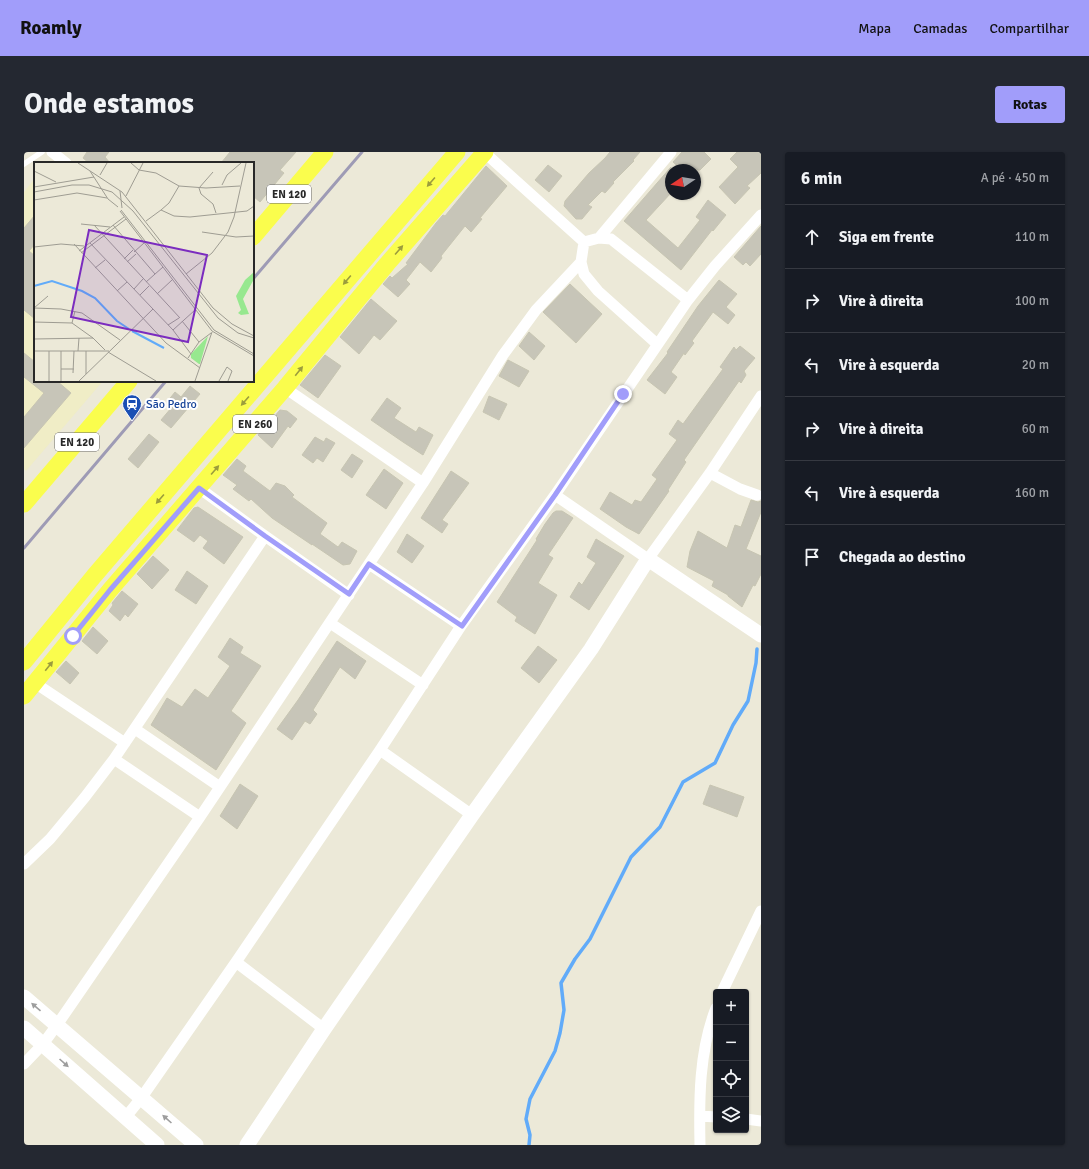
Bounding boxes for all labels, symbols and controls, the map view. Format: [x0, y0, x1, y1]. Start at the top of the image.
text: Roamly [20, 16, 82, 40]
text: Mapa [858, 20, 891, 37]
text: Camadas [913, 20, 967, 37]
text: Compartilhar [989, 20, 1069, 37]
button: Rotas [995, 86, 1065, 123]
text: Onde estamos [24, 87, 194, 121]
inset map [34, 162, 254, 382]
north arrow [665, 164, 701, 200]
text: 6 min [801, 168, 842, 189]
text: A pé · 450 m [981, 170, 1049, 186]
one-way arrow [427, 176, 436, 187]
road number: EN 120 [267, 185, 311, 203]
icon: ahead [801, 226, 823, 248]
text: Siga em frente [839, 228, 934, 246]
text: 110 m [1015, 229, 1049, 245]
one-way arrow [395, 244, 404, 255]
one-way arrow [342, 275, 351, 286]
icon: right [801, 290, 823, 312]
text: Vire à direita [839, 292, 923, 310]
text: 100 m [1015, 293, 1049, 309]
icon: left [801, 354, 823, 376]
text: Vire à esquerda [839, 356, 939, 374]
text: 20 m [1022, 357, 1049, 373]
one-way arrow [294, 366, 303, 377]
route end [614, 385, 632, 403]
station icon: São Pedro [121, 393, 143, 421]
one-way arrow [240, 395, 249, 406]
place label: São Pedro [146, 397, 197, 412]
road number: EN 260 [233, 415, 277, 433]
icon: right [801, 418, 823, 440]
text: Vire à direita [839, 420, 923, 438]
text: 60 m [1022, 421, 1049, 437]
road number: EN 120 [55, 433, 99, 451]
one-way arrow [210, 465, 219, 476]
icon: left [801, 482, 823, 504]
text: Vire à esquerda [839, 484, 939, 502]
text: 160 m [1015, 485, 1049, 501]
one-way arrow [155, 494, 164, 504]
icon: arrive [801, 546, 823, 568]
text: Chegada ao destino [839, 548, 966, 566]
route start [64, 627, 82, 645]
one-way arrow [44, 660, 53, 671]
map controls [713, 989, 749, 1133]
button: + [713, 989, 749, 1025]
one-way arrow [31, 1003, 41, 1012]
button: − [713, 1025, 749, 1061]
one-way arrow [59, 1058, 69, 1068]
button: locate [713, 1061, 749, 1097]
button: layers [713, 1097, 749, 1133]
one-way arrow [161, 1115, 172, 1124]

